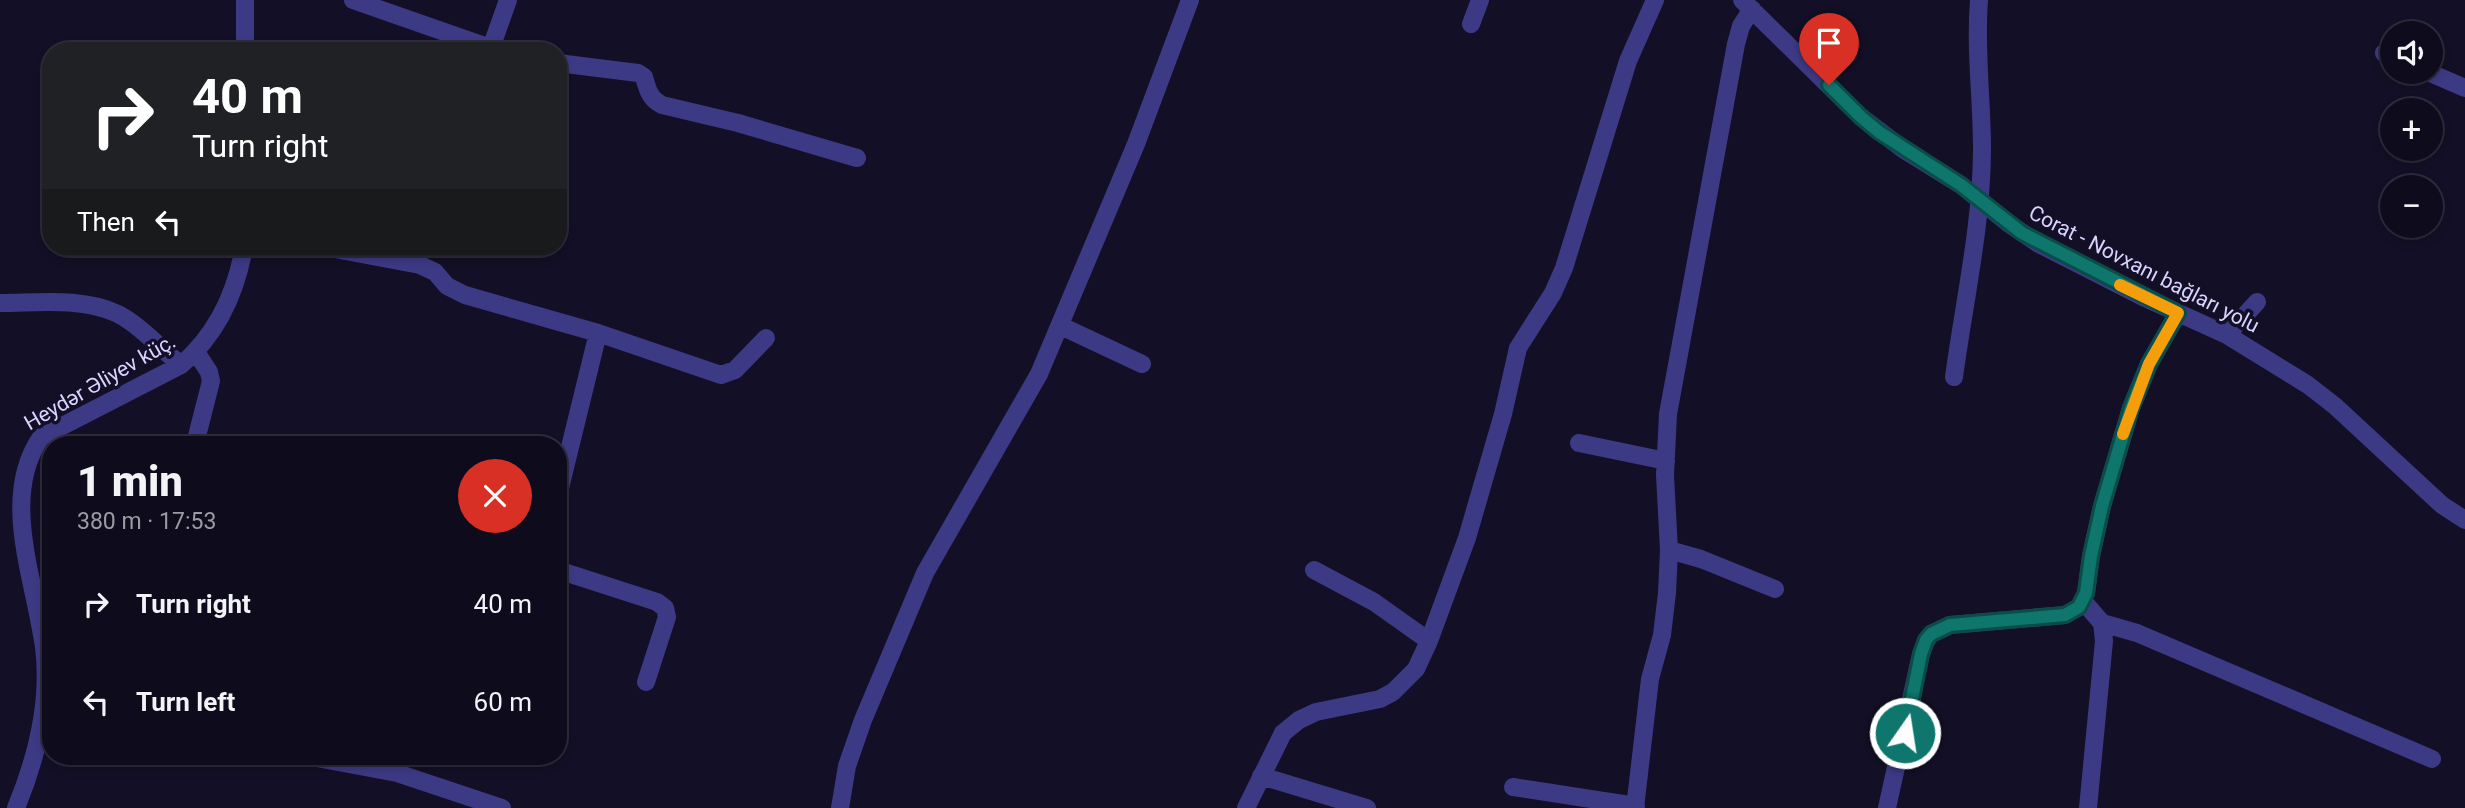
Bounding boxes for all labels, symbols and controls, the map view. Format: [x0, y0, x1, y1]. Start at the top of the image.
pin [1799, 13, 1859, 85]
map controls [2380, 21, 2443, 238]
button: sound [2380, 21, 2443, 84]
icon: arrive [1810, 24, 1848, 62]
text: 40 m [192, 68, 303, 125]
icon: right [77, 70, 168, 161]
button: + [2380, 98, 2443, 161]
text: Turn right [192, 127, 328, 165]
button: − [2380, 175, 2443, 238]
street label: Corat - Novxanı bağları yolu [2025, 200, 2263, 338]
icon: left [149, 203, 187, 241]
text: Then [77, 207, 135, 237]
street label: Heydər Əliyev küç. [20, 329, 180, 435]
text: 1 min [77, 457, 183, 506]
button: close [458, 459, 532, 533]
text: 380 m · 17:53 [77, 508, 216, 535]
icon: right [77, 585, 115, 623]
text: Turn right [136, 589, 251, 619]
text: 40 m [474, 589, 532, 619]
icon: left [77, 683, 115, 721]
text: Turn left [136, 687, 235, 717]
text: 60 m [474, 687, 532, 717]
position arrow [1868, 696, 1942, 770]

